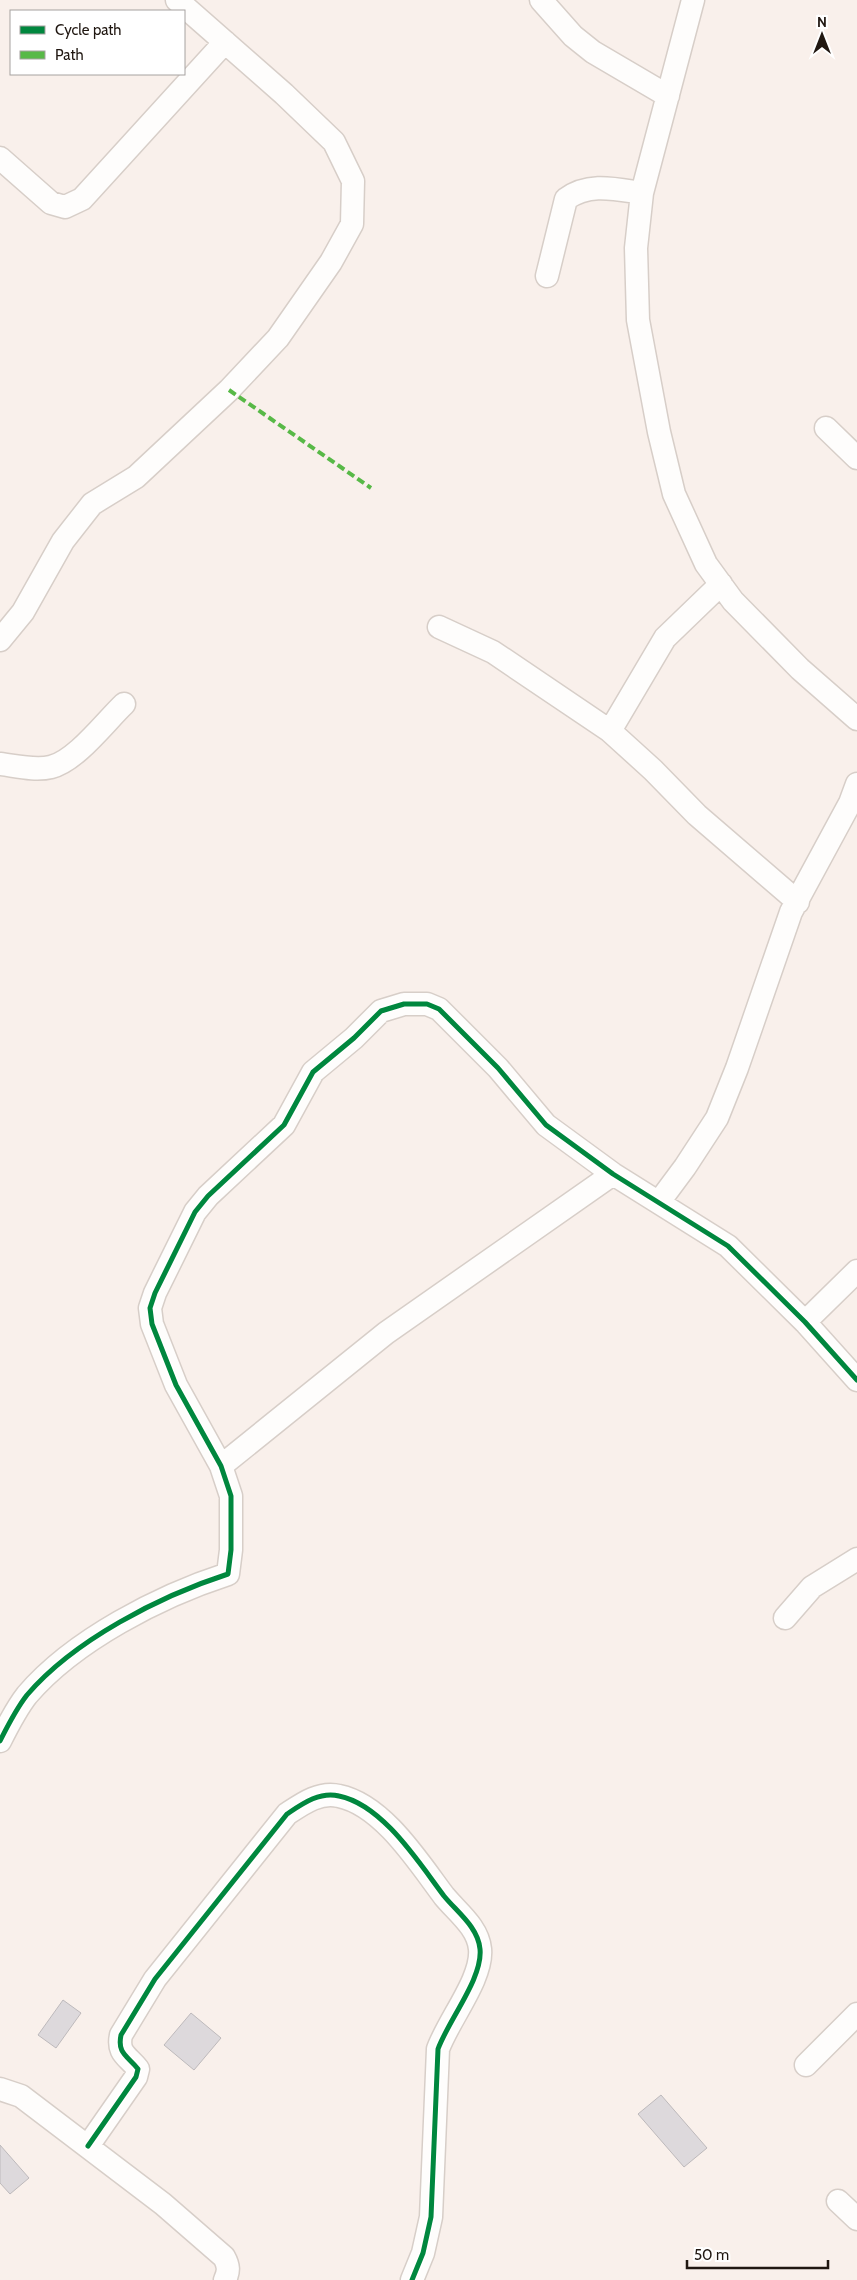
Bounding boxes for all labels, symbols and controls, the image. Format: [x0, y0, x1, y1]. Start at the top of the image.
legend [10, 10, 185, 75]
north arrow [797, 10, 847, 60]
text: N [817, 13, 827, 31]
text: Cycle path [55, 21, 121, 39]
text: Path [55, 46, 84, 64]
scale bar [687, 2238, 828, 2270]
text: 50 m [694, 2246, 729, 2264]

